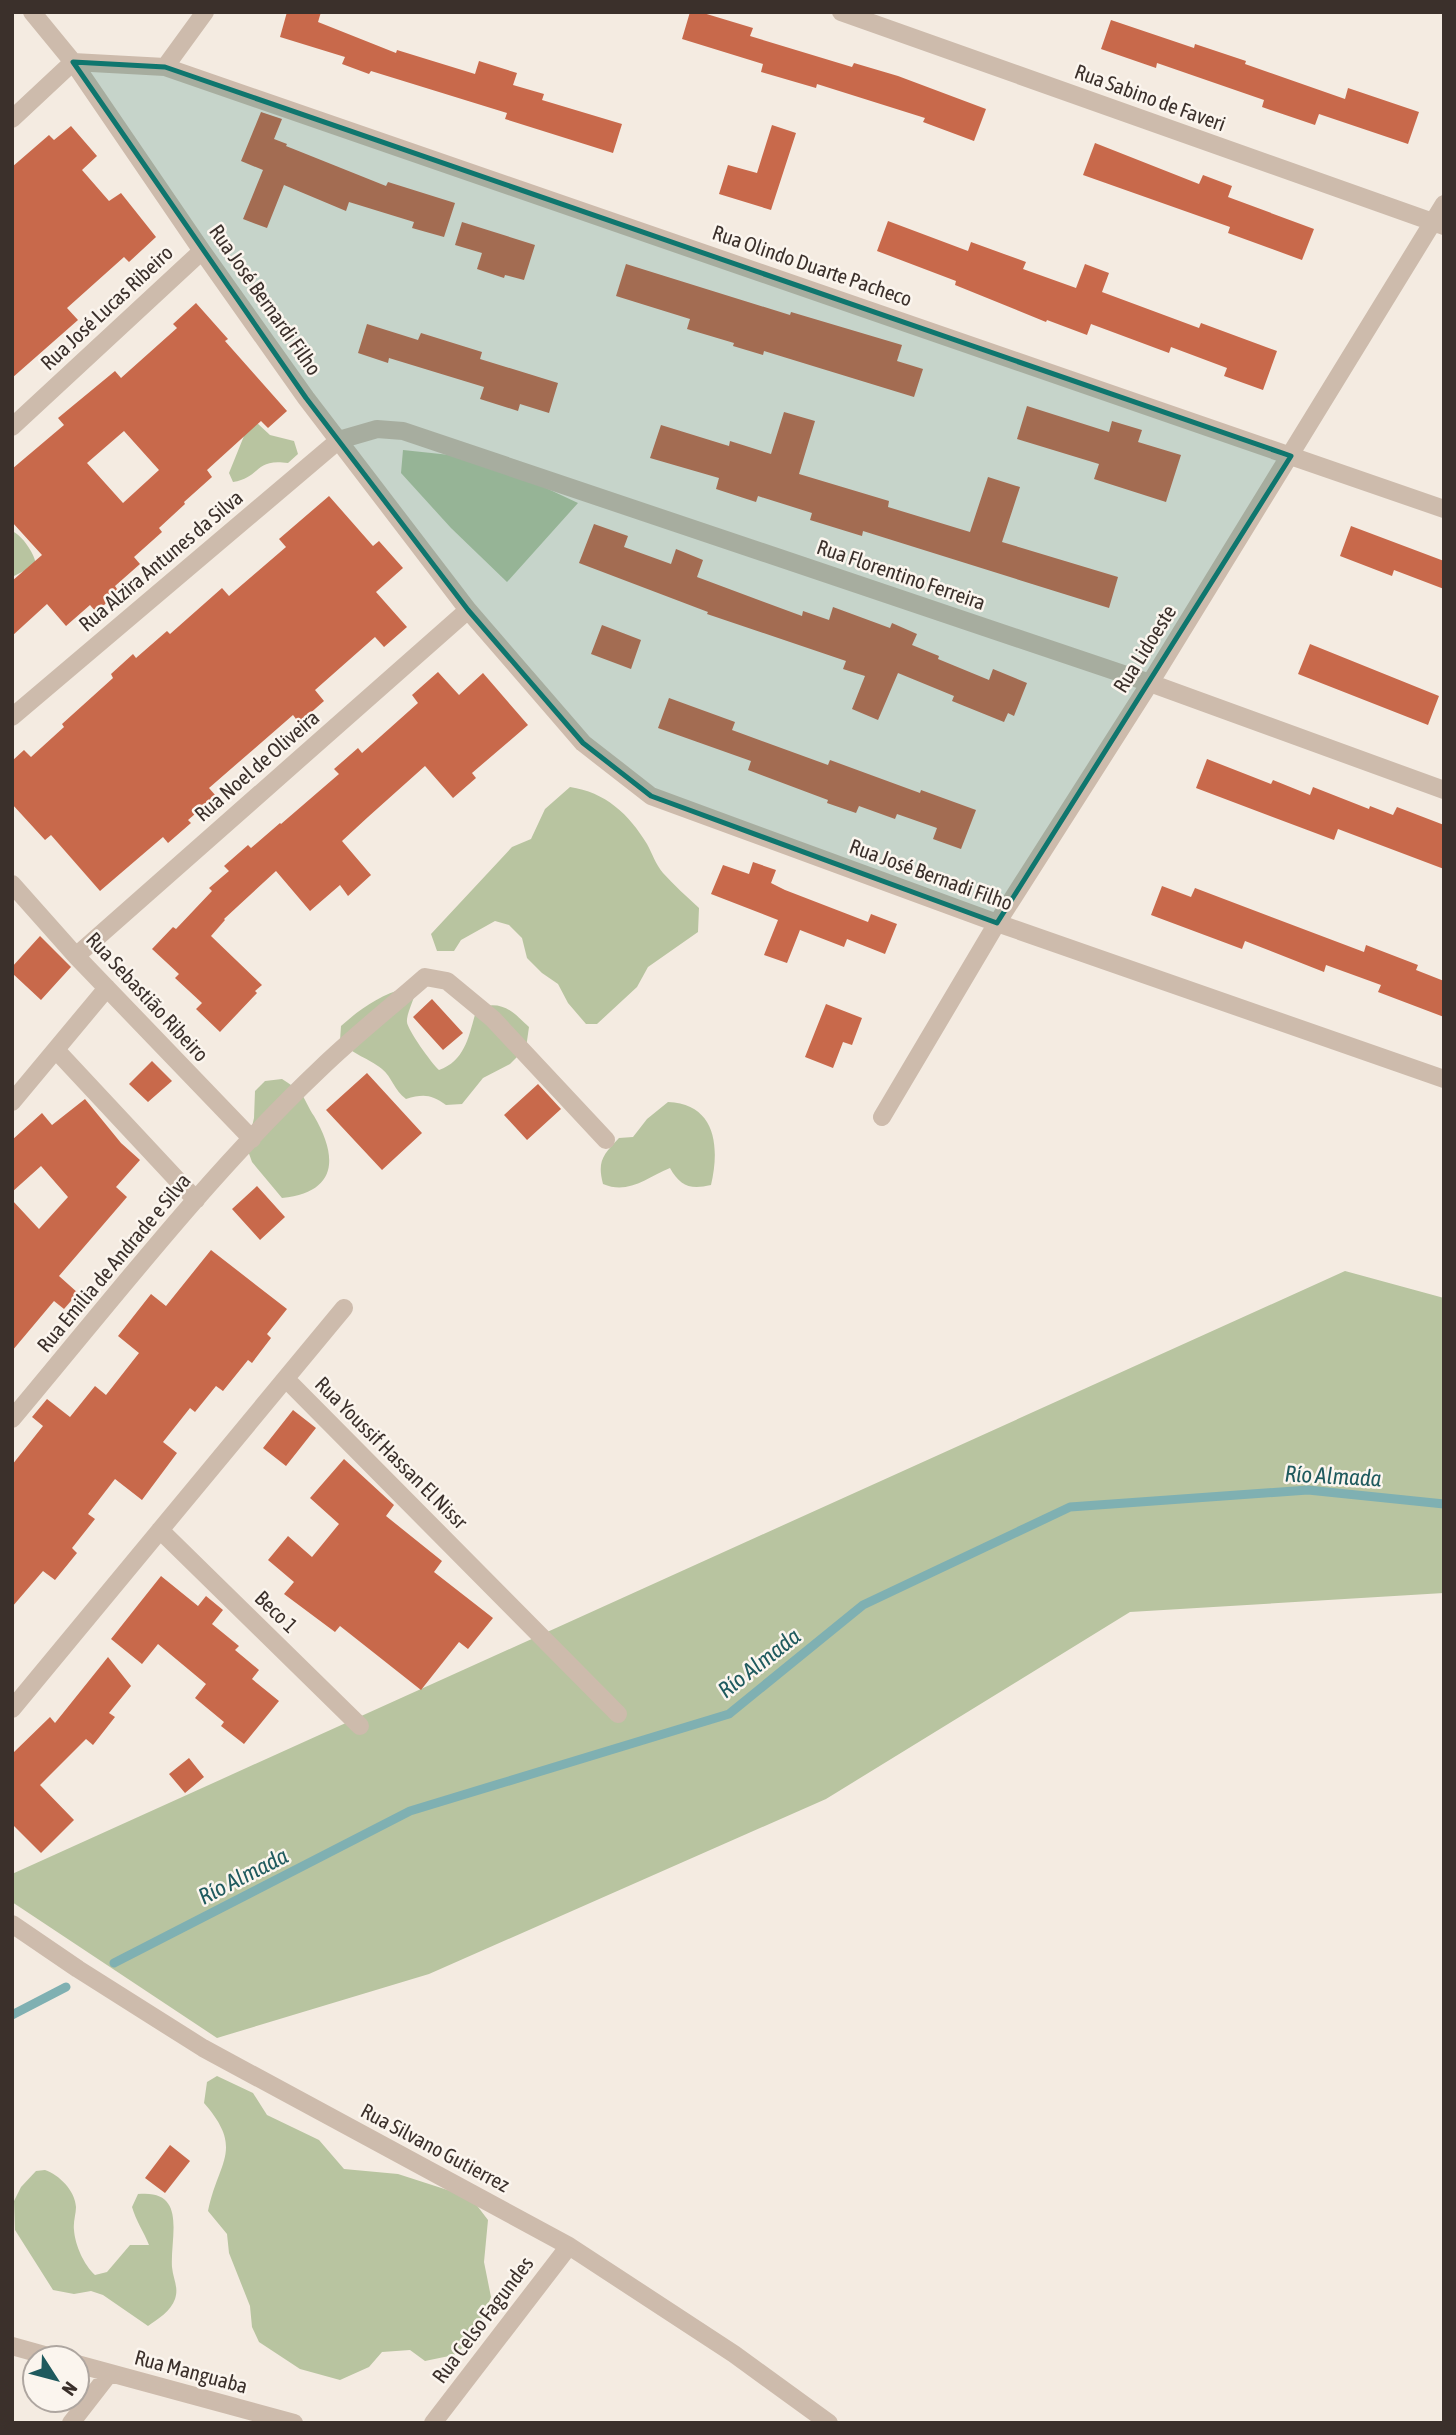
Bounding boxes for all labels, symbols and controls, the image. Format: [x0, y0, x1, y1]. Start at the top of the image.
street label: Rua Sabino de Faveri [1072, 59, 1229, 135]
street label: Rua José Bernardi Filho [205, 220, 327, 379]
street label: Rua Olindo Duarte Pacheco [709, 220, 915, 310]
street label: Rua José Lucas Ribeiro [35, 240, 177, 375]
street label: Rua Alzira Antunes da Silva [74, 485, 247, 636]
street label: Rua Florentino Ferreira [814, 534, 989, 614]
street label: Rua Lidoeste [1108, 600, 1180, 697]
street label: Rua Noel de Oliveira [189, 705, 323, 826]
street label: Rua José Bernadi Filho [846, 833, 1016, 915]
street label: Rua Sebastião Ribeiro [82, 927, 214, 1066]
street label: Rua Emilia de Andrade e Silva [32, 1168, 195, 1356]
street label: Rua Youssif Hassan El Nissr [311, 1371, 473, 1534]
water label: Río Almada [1284, 1460, 1382, 1492]
street label: Beco 1 [250, 1585, 303, 1637]
water label: Río Almada [713, 1623, 805, 1703]
water label: Río Almada [194, 1842, 292, 1910]
street label: Rua Silvano Gutierrez [357, 2098, 514, 2197]
street label: Rua Celso Fagundes [427, 2251, 538, 2387]
north arrow [21, 2344, 91, 2414]
street label: Rua Manguaba [132, 2344, 250, 2398]
text: N [58, 2378, 82, 2400]

